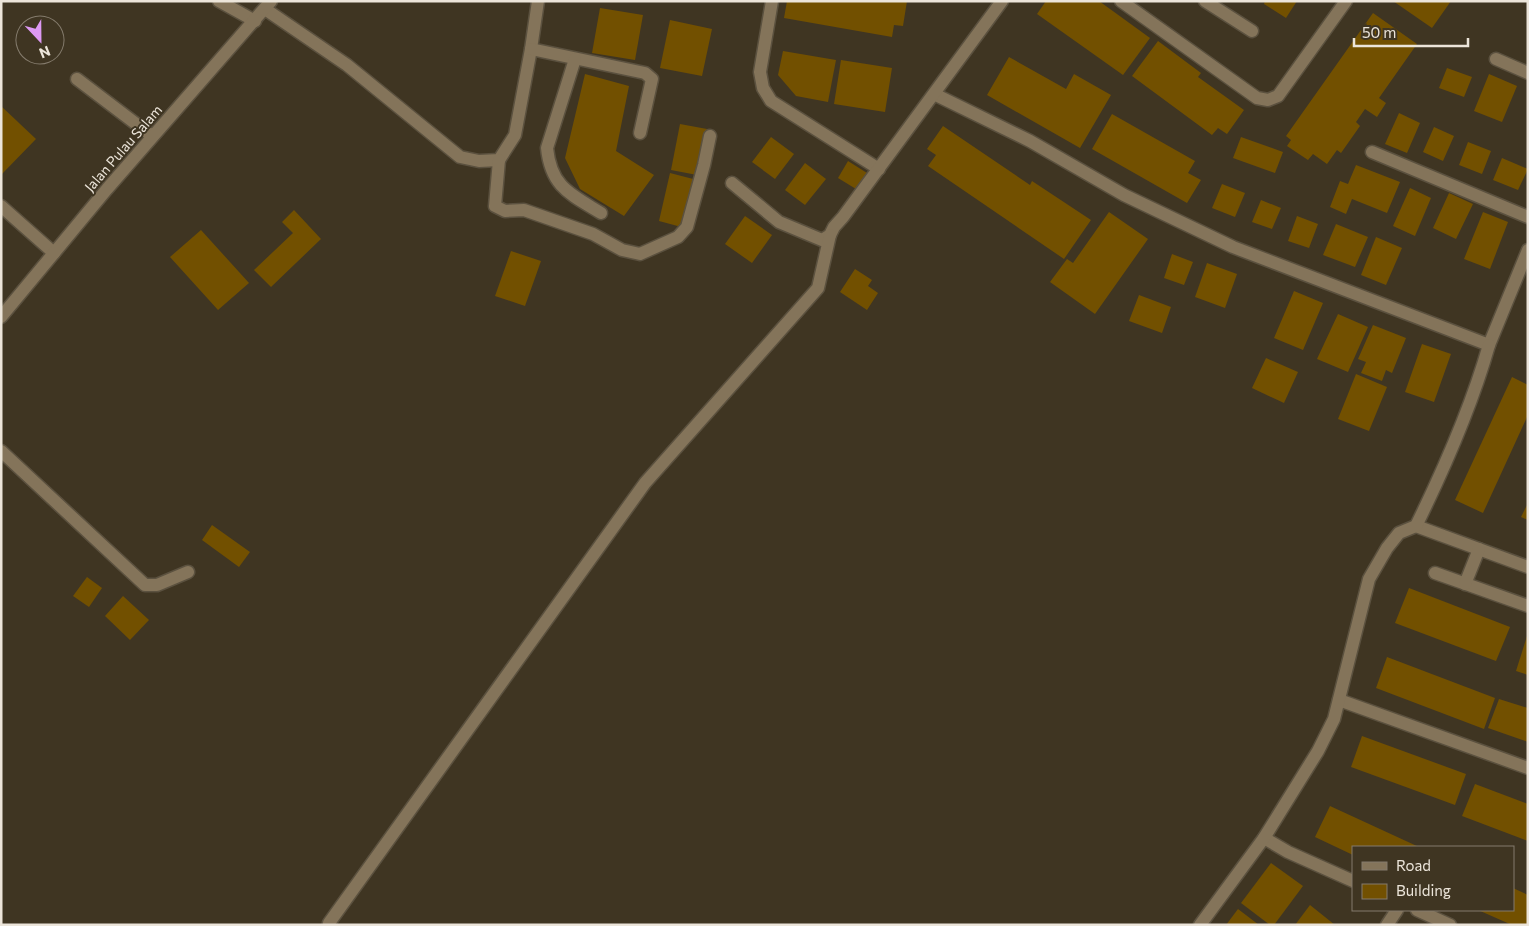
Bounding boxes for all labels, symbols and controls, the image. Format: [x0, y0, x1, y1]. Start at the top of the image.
north arrow [15, 15, 65, 65]
scale bar [1354, 15, 1468, 47]
text: 50 m [1362, 23, 1396, 41]
text: N [37, 43, 53, 62]
street label: Jalan Pulau Salam [81, 101, 165, 195]
legend [1352, 846, 1514, 911]
text: Road [1396, 856, 1431, 874]
text: Building [1396, 881, 1451, 899]

